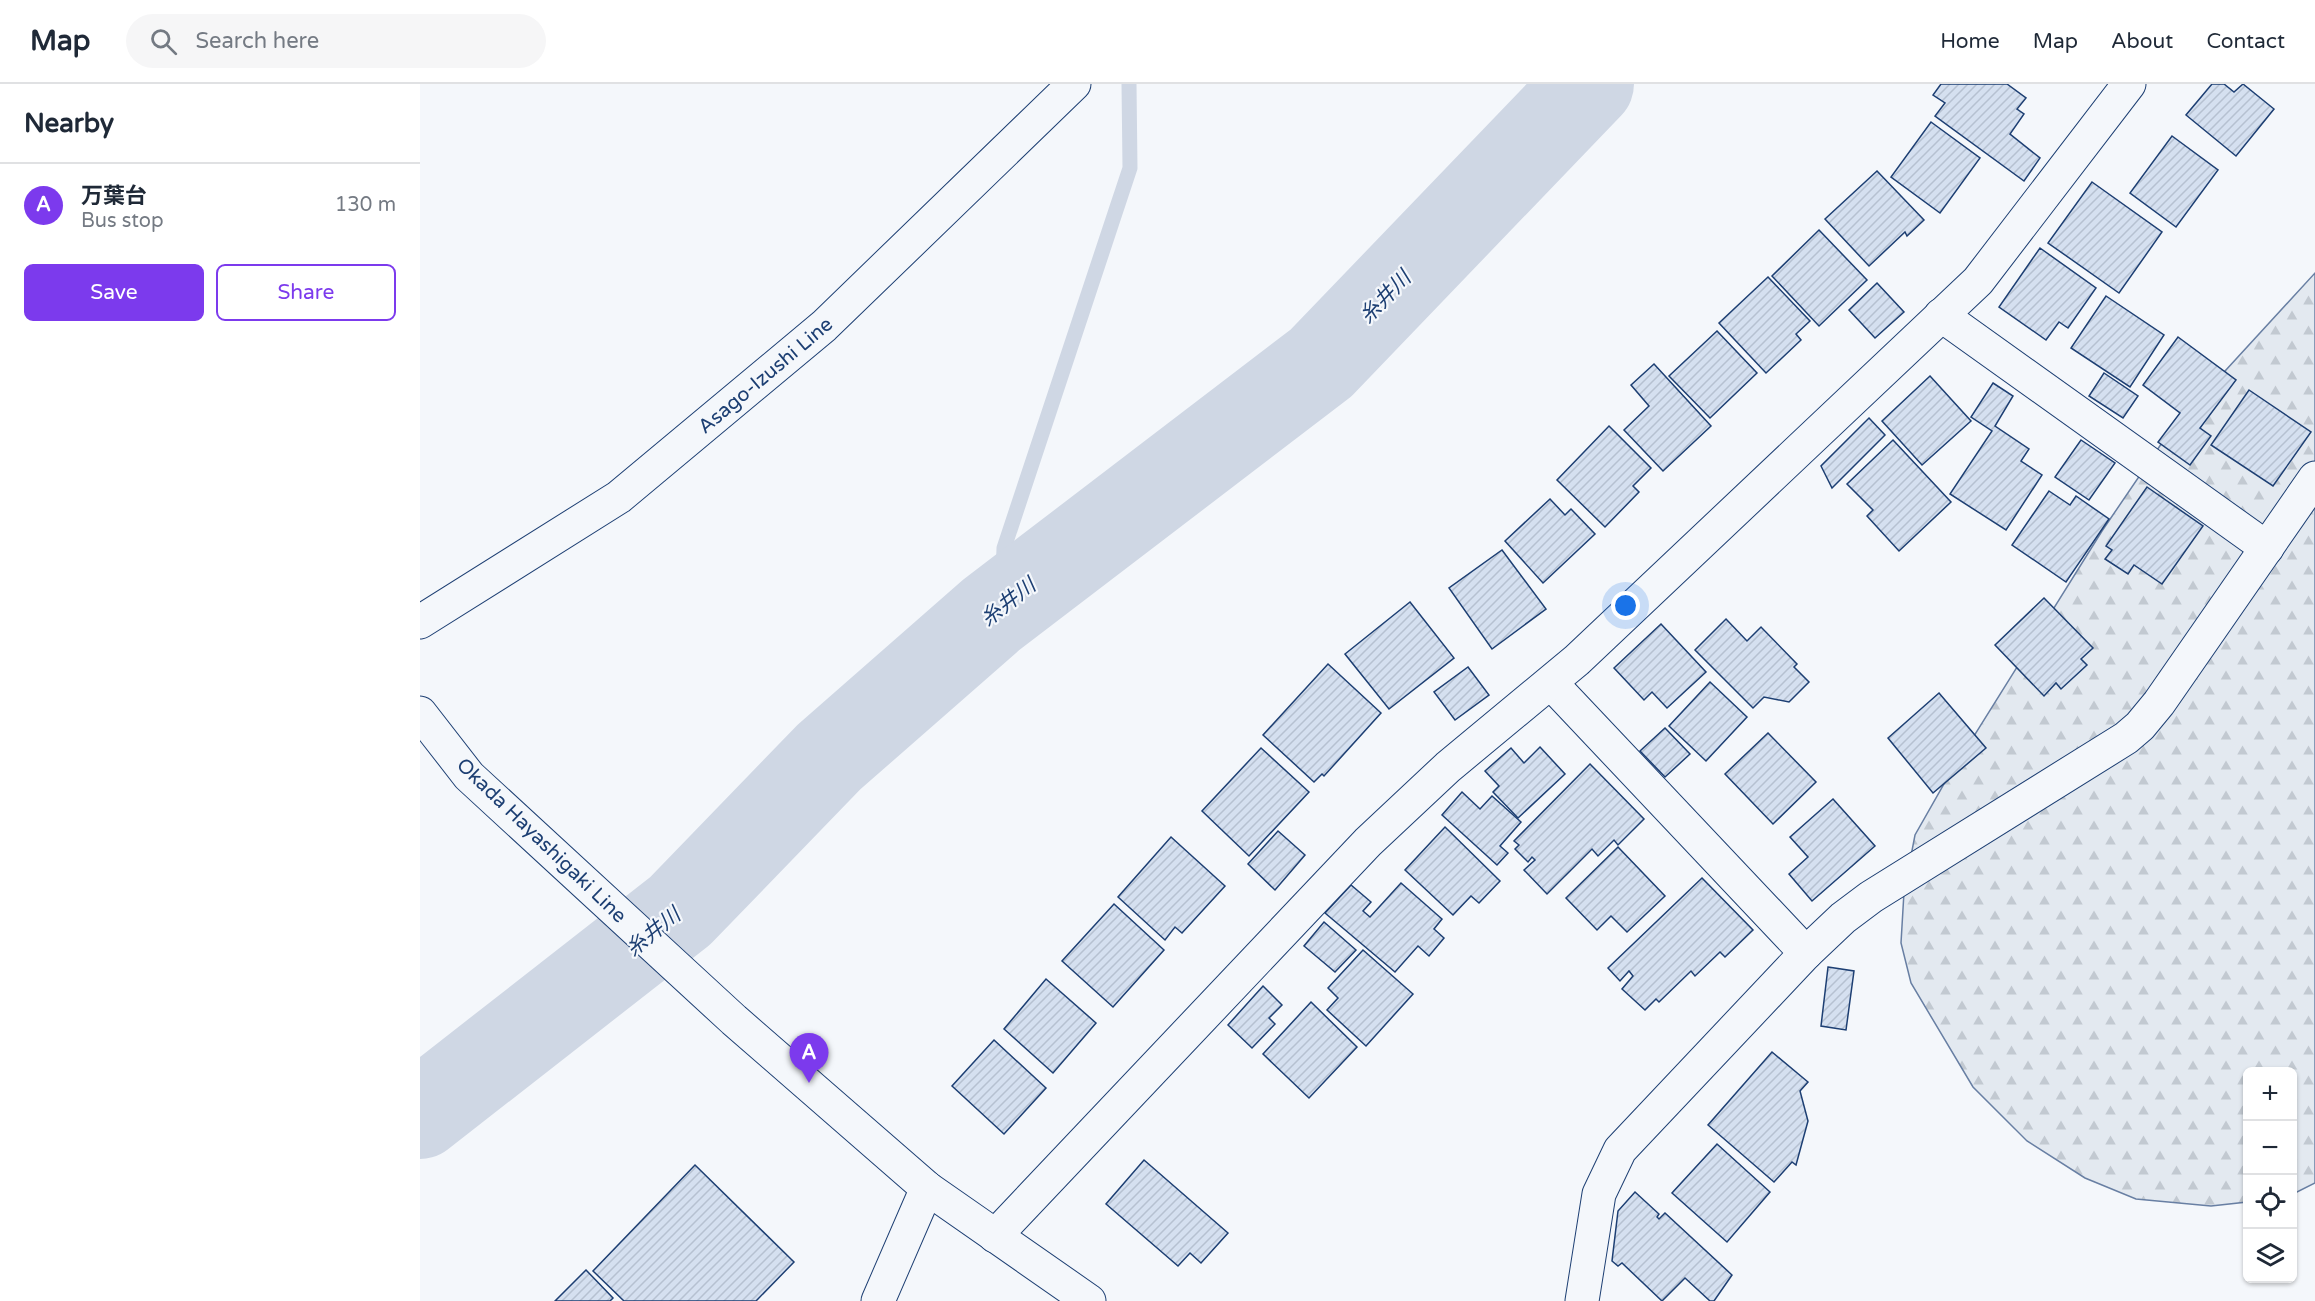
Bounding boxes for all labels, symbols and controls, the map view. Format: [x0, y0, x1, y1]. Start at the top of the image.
search box [126, 14, 546, 68]
text: Map [30, 24, 90, 58]
icon: search [147, 25, 180, 58]
text: Search here [195, 28, 319, 54]
text: Home [1940, 29, 2000, 54]
text: Map [2033, 29, 2078, 54]
text: About [2111, 29, 2173, 54]
text: Contact [2206, 29, 2285, 54]
text: Nearby [24, 108, 114, 139]
text: 万葉台 [81, 183, 147, 209]
text: A [36, 193, 51, 217]
text: 130 m [335, 193, 396, 217]
text: Bus stop [81, 209, 164, 233]
button: Save [24, 264, 204, 321]
button: Share [216, 264, 396, 321]
water label: 糸井川 [1354, 265, 1418, 329]
street label: Asago-Izushi Line [693, 312, 838, 439]
water label: 糸井川 [976, 572, 1042, 632]
your location [1611, 591, 1640, 620]
street label: Okada Hayashigaki Line [451, 753, 631, 928]
water label: 糸井川 [621, 902, 687, 962]
pin: A [790, 1034, 828, 1083]
map controls [2243, 1067, 2297, 1283]
button: + [2243, 1067, 2297, 1121]
button: − [2243, 1121, 2297, 1175]
button: locate [2243, 1175, 2297, 1229]
button: layers [2243, 1229, 2297, 1283]

